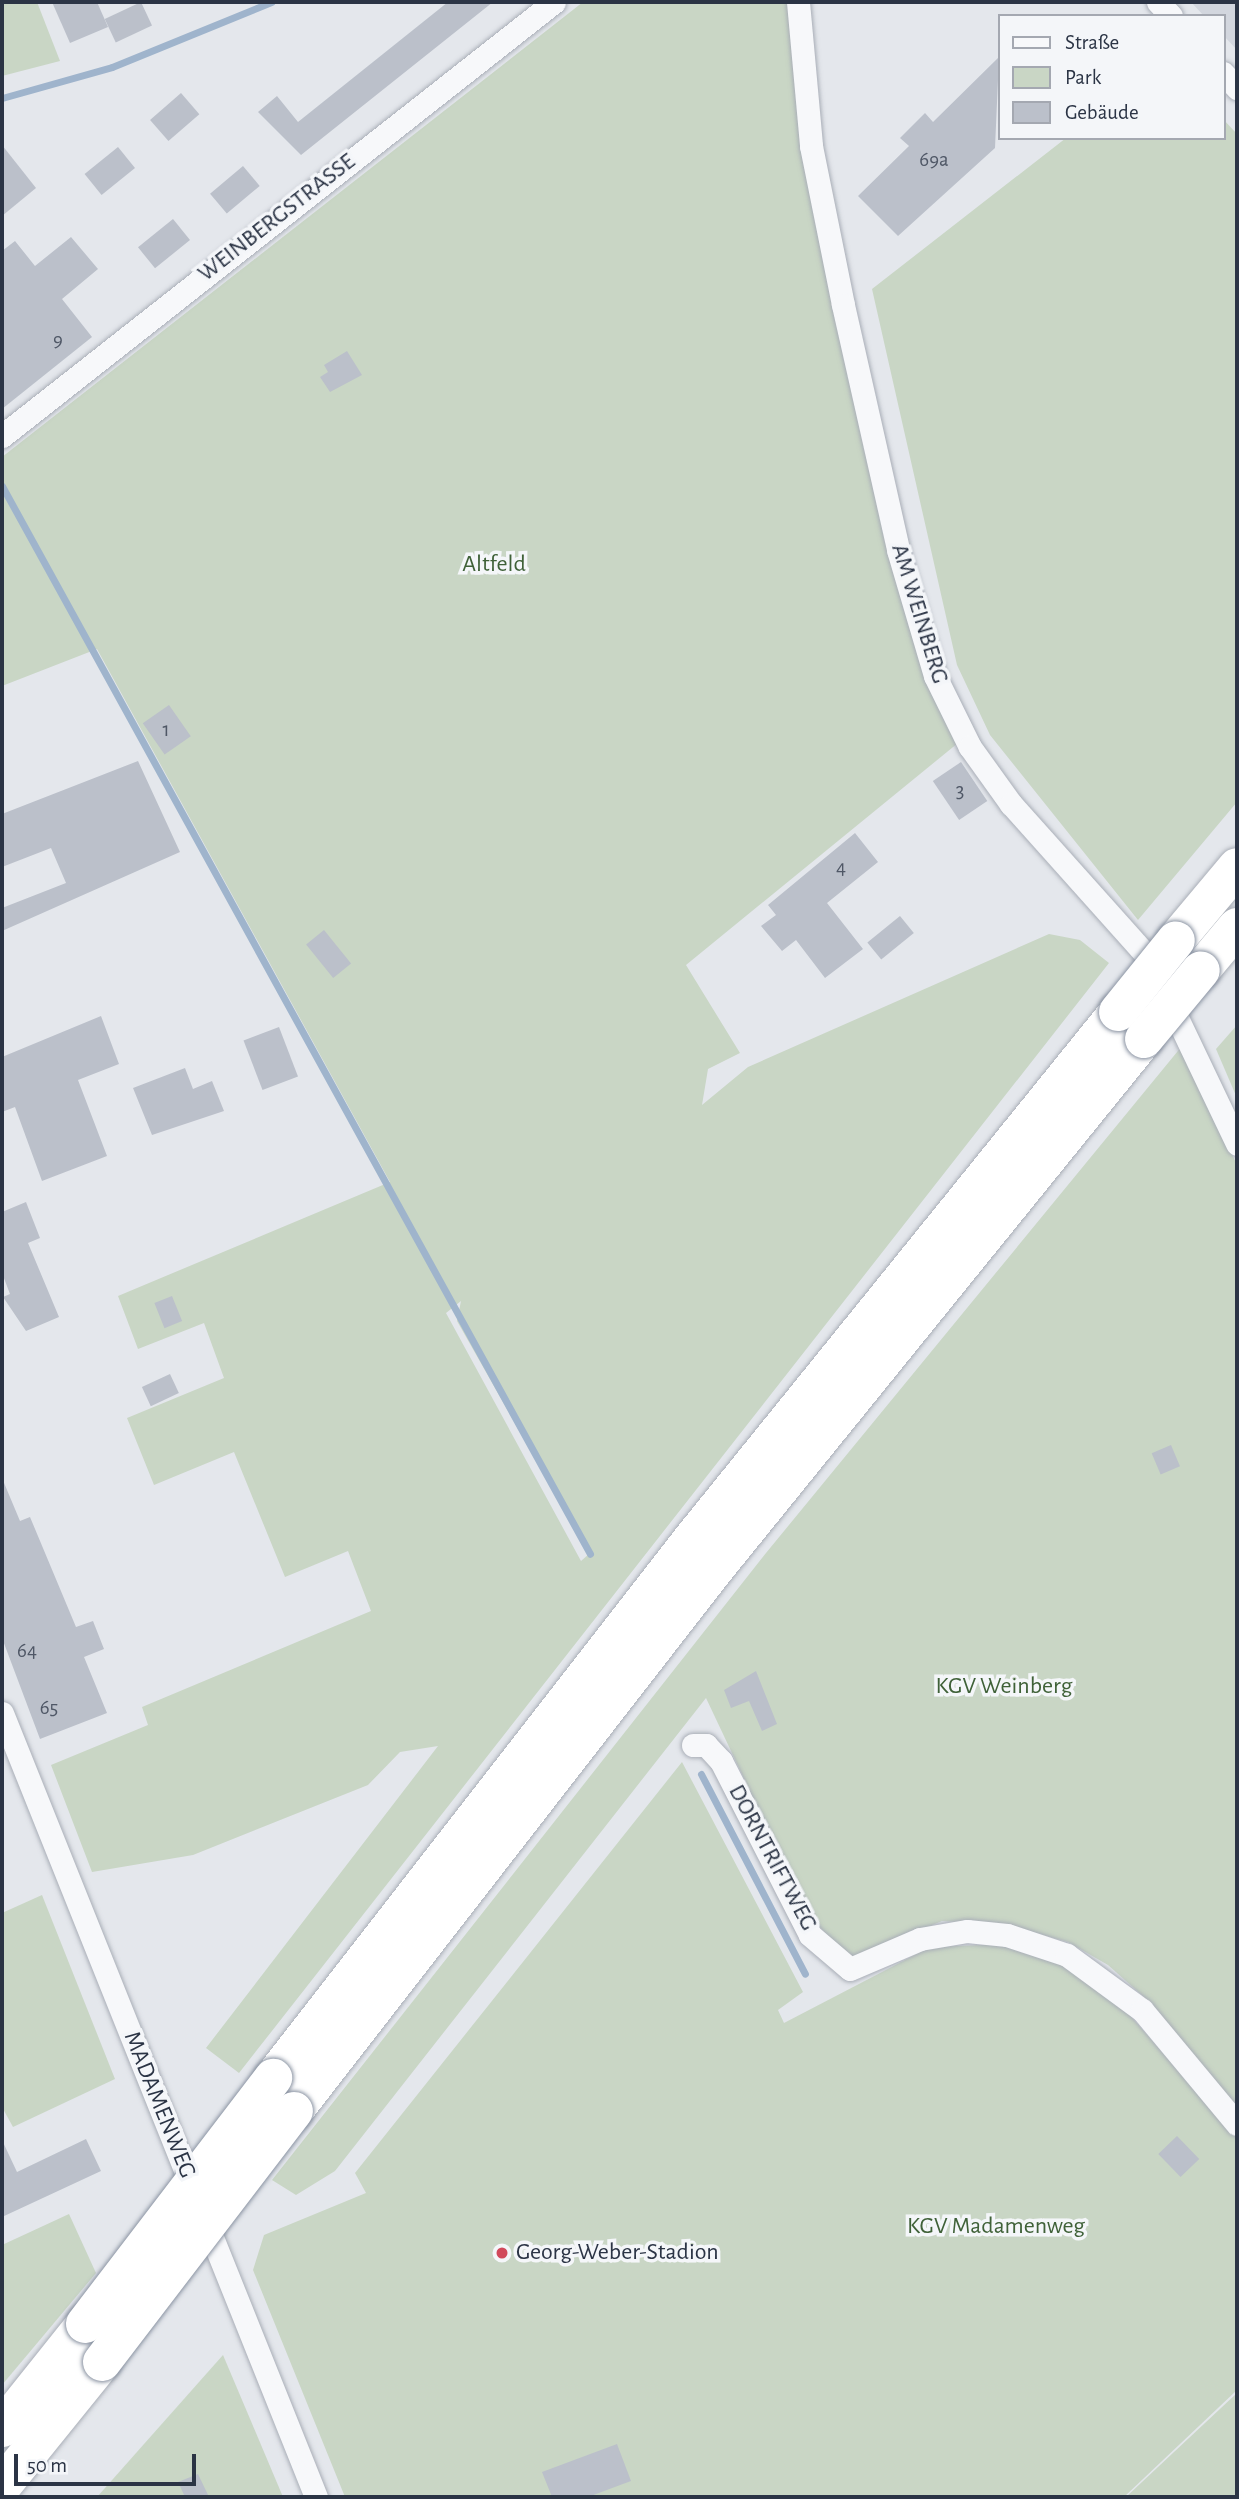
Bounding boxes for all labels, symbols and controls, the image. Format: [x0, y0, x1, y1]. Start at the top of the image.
legend [998, 14, 1225, 140]
text: Straße [1065, 32, 1119, 53]
text: Park [1065, 67, 1101, 88]
text: Gebäude [1065, 102, 1139, 123]
house number: 69a [919, 147, 949, 173]
street label: WEINBERGSTRASSE [193, 148, 361, 288]
house number: 9 [53, 327, 63, 353]
street label: AM WEINBERG [884, 541, 954, 687]
park label: Altfeld [462, 551, 526, 579]
house number: 1 [162, 717, 170, 743]
house number: 3 [956, 778, 964, 804]
house number: 4 [836, 855, 846, 881]
house number: 64 [17, 1638, 37, 1664]
park label: KGV Weinberg [936, 1673, 1072, 1701]
house number: 65 [40, 1695, 58, 1721]
street label: DORNTRIFTWEG [721, 1780, 823, 1936]
street label: MADAMENWEG [117, 2028, 201, 2182]
park label: KGV Madamenweg [907, 2213, 1085, 2241]
place label: Georg-Weber-Stadion [516, 2239, 719, 2267]
marker: Georg-Weber-Stadion [494, 2245, 510, 2261]
scale bar [18, 2440, 200, 2484]
text: 50 m [27, 2455, 67, 2476]

